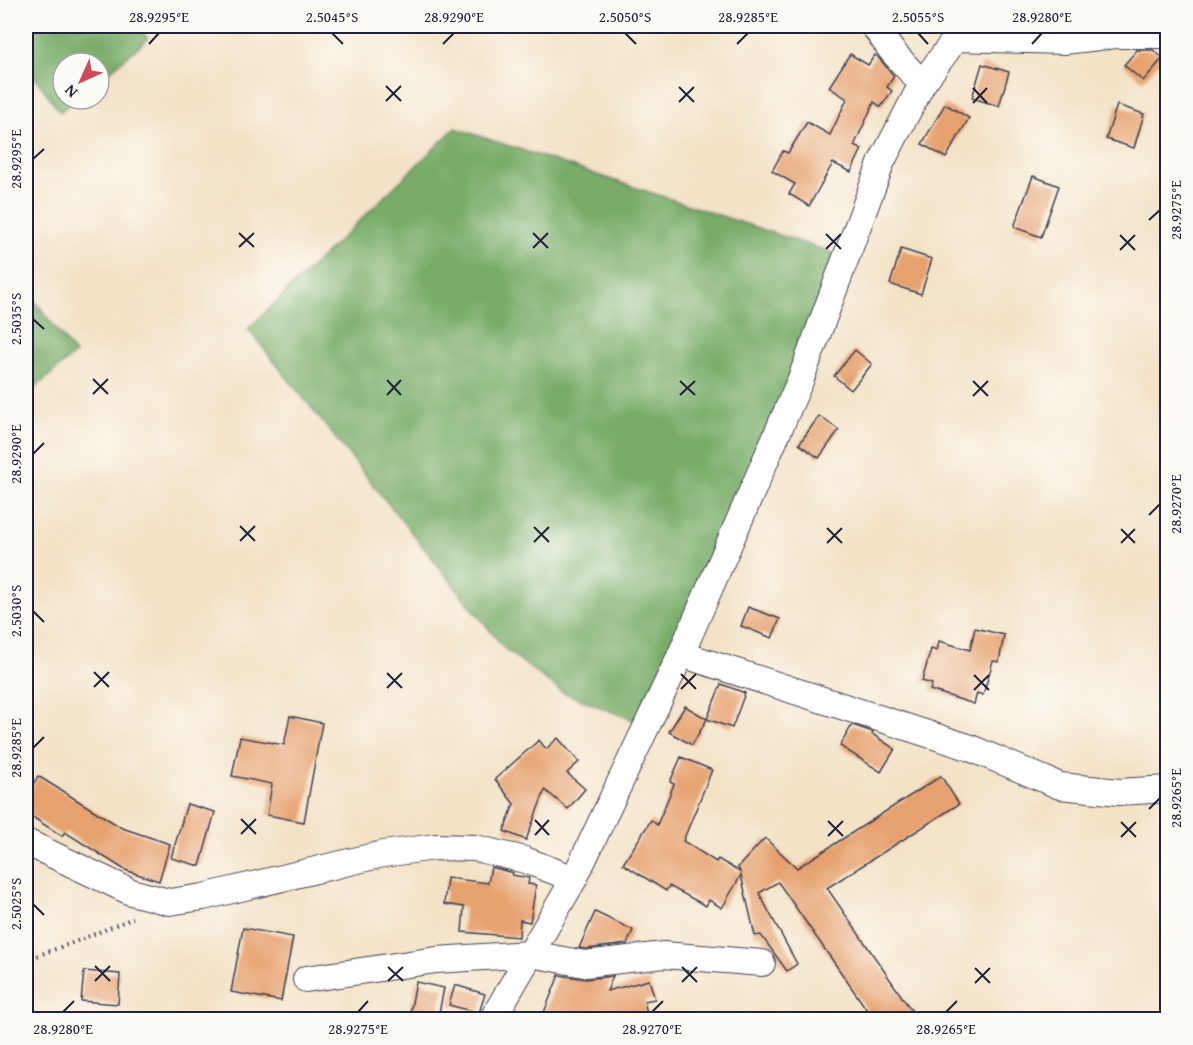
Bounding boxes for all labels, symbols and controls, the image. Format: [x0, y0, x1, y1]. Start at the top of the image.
text: 28.9295°E [129, 6, 189, 27]
text: 2.5045°S [306, 6, 358, 27]
text: 28.9290°E [424, 6, 484, 27]
text: 2.5050°S [599, 6, 651, 27]
text: 28.9285°E [718, 6, 778, 27]
text: 2.5055°S [892, 6, 944, 27]
text: 28.9280°E [1012, 6, 1072, 27]
north arrow [51, 51, 111, 111]
text: N [58, 79, 83, 104]
text: 28.9295°E [5, 129, 26, 189]
text: 28.9275°E [1165, 180, 1186, 240]
text: 2.5035°S [5, 293, 26, 345]
text: 28.9290°E [5, 424, 26, 484]
text: 28.9270°E [1165, 474, 1186, 534]
text: 2.5030°S [5, 585, 26, 637]
text: 28.9285°E [5, 718, 26, 778]
text: 28.9265°E [1165, 768, 1186, 828]
text: 2.5025°S [5, 878, 26, 930]
text: 28.9280°E [33, 1018, 93, 1039]
text: 28.9275°E [328, 1018, 388, 1039]
text: 28.9270°E [622, 1018, 682, 1039]
text: 28.9265°E [916, 1018, 976, 1039]

